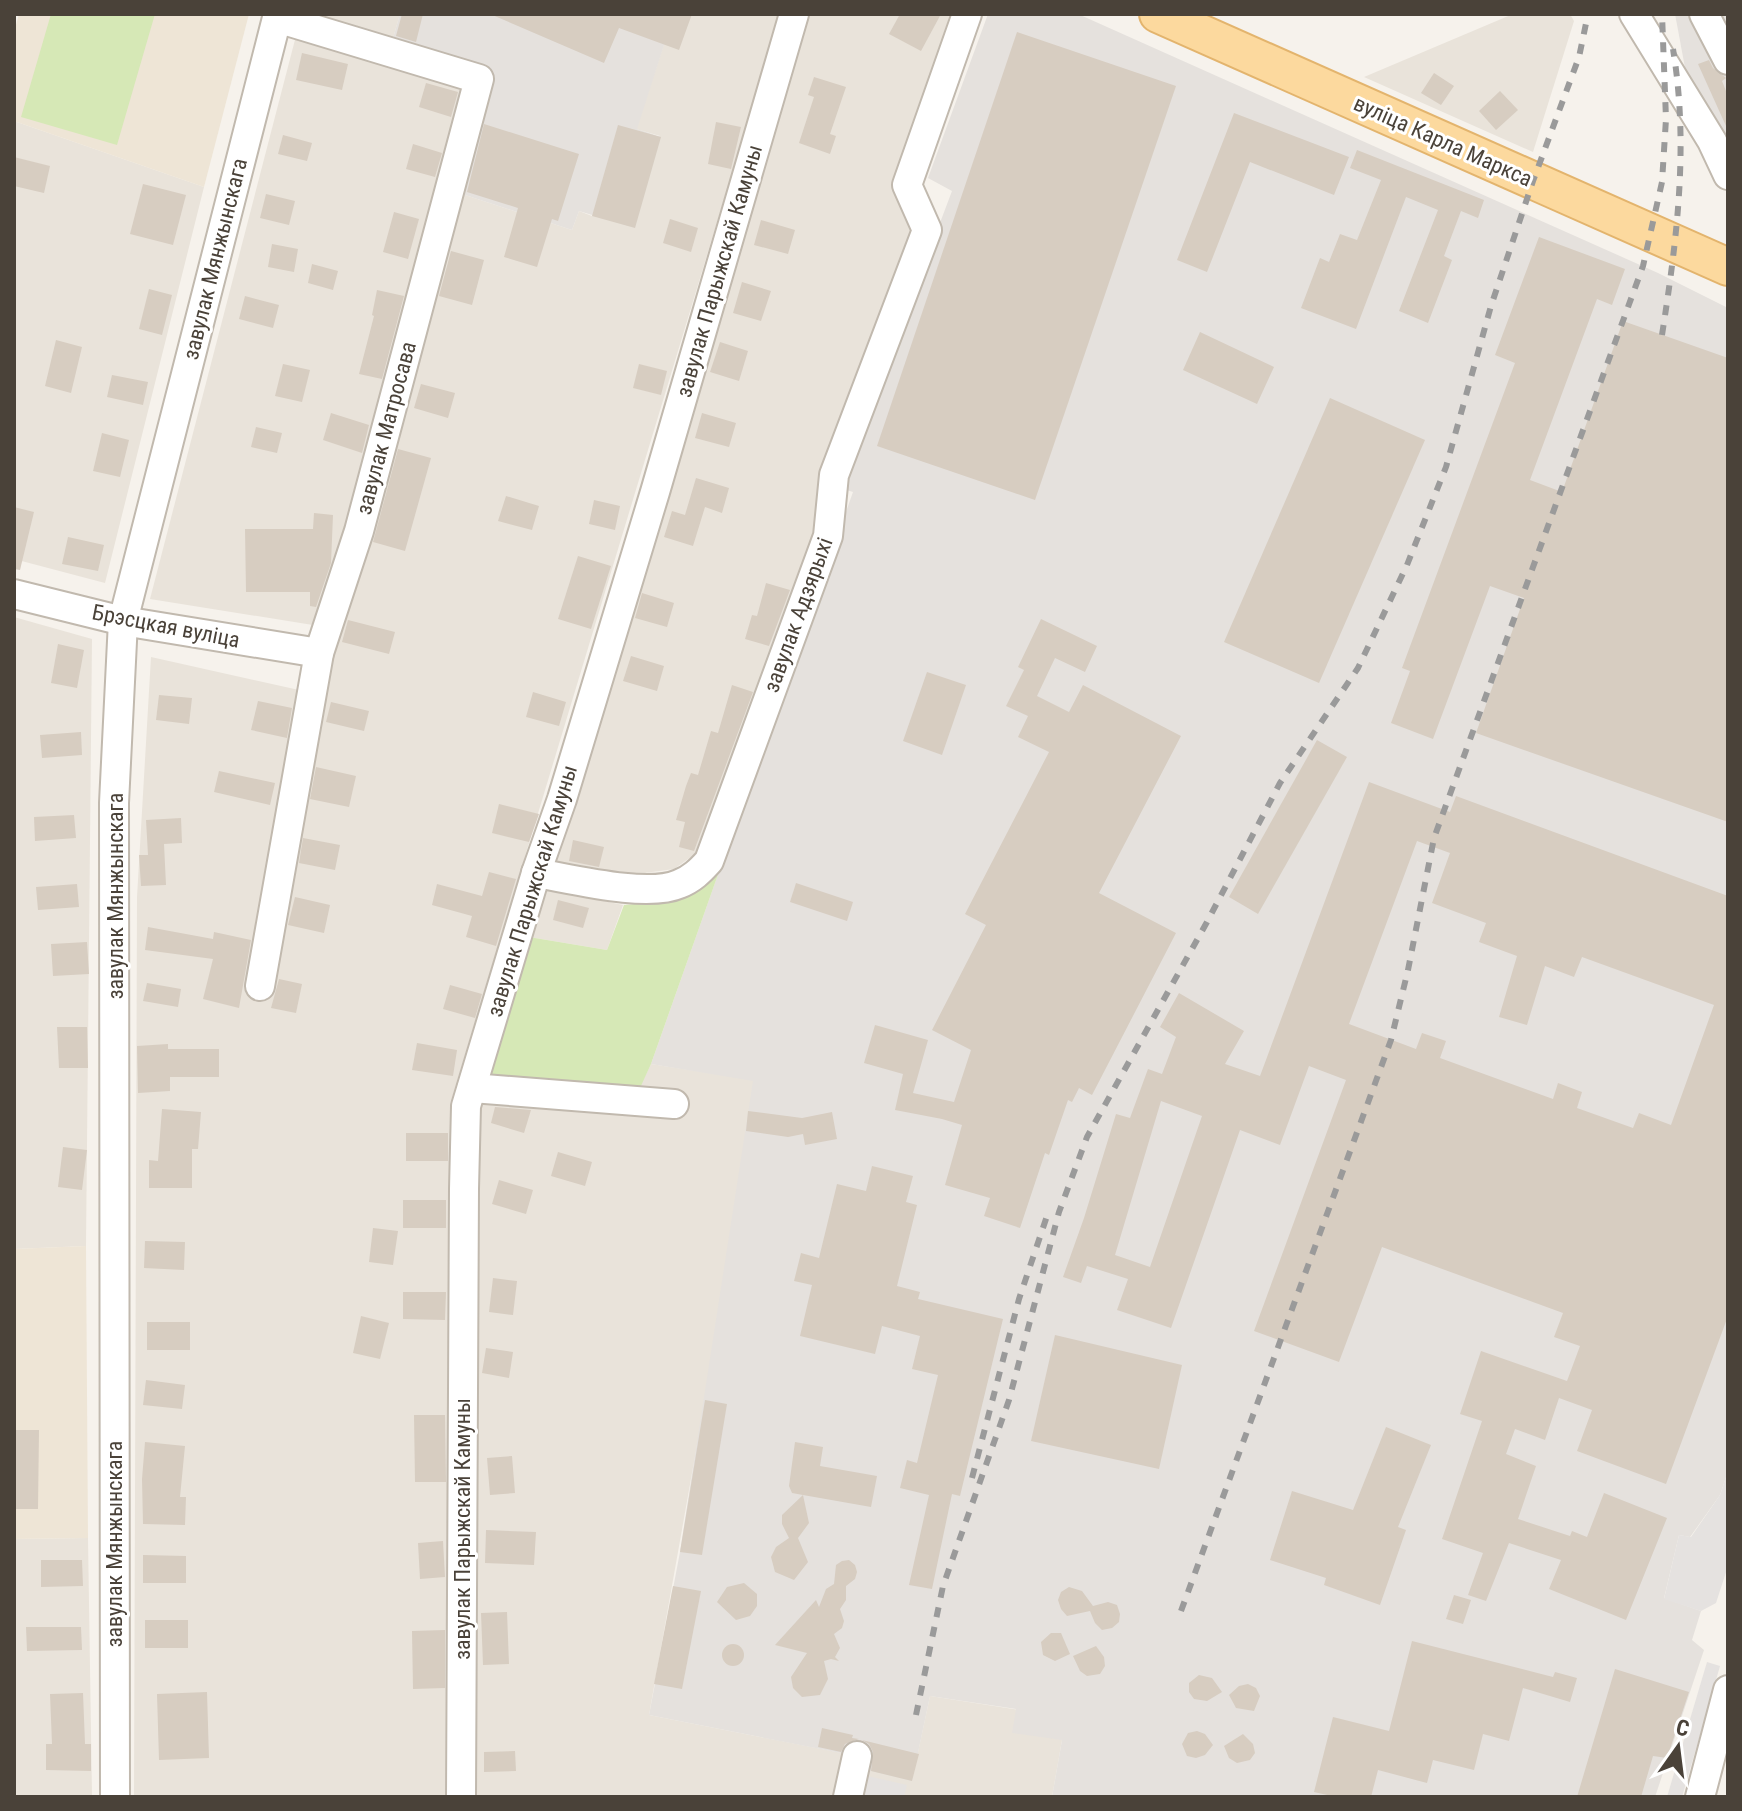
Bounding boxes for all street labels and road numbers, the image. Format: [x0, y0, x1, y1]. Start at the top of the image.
street label: вуліца Карла Маркса [1350, 90, 1536, 192]
street label: завулак Парыжскай Камуны [671, 142, 767, 400]
street label: завулак Мянжынскага [178, 156, 252, 362]
street label: завулак Матросава [351, 339, 421, 517]
street label: завулак Адзярыхі [758, 534, 838, 696]
street label: Брэсцкая вуліца [90, 599, 242, 653]
street label: завулак Парыжскай Камуны [482, 762, 582, 1020]
street label: завулак Мянжынскага [103, 793, 128, 999]
street label: завулак Парыжскай Камуны [450, 1398, 475, 1660]
street label: завулак Мянжынскага [102, 1441, 127, 1647]

